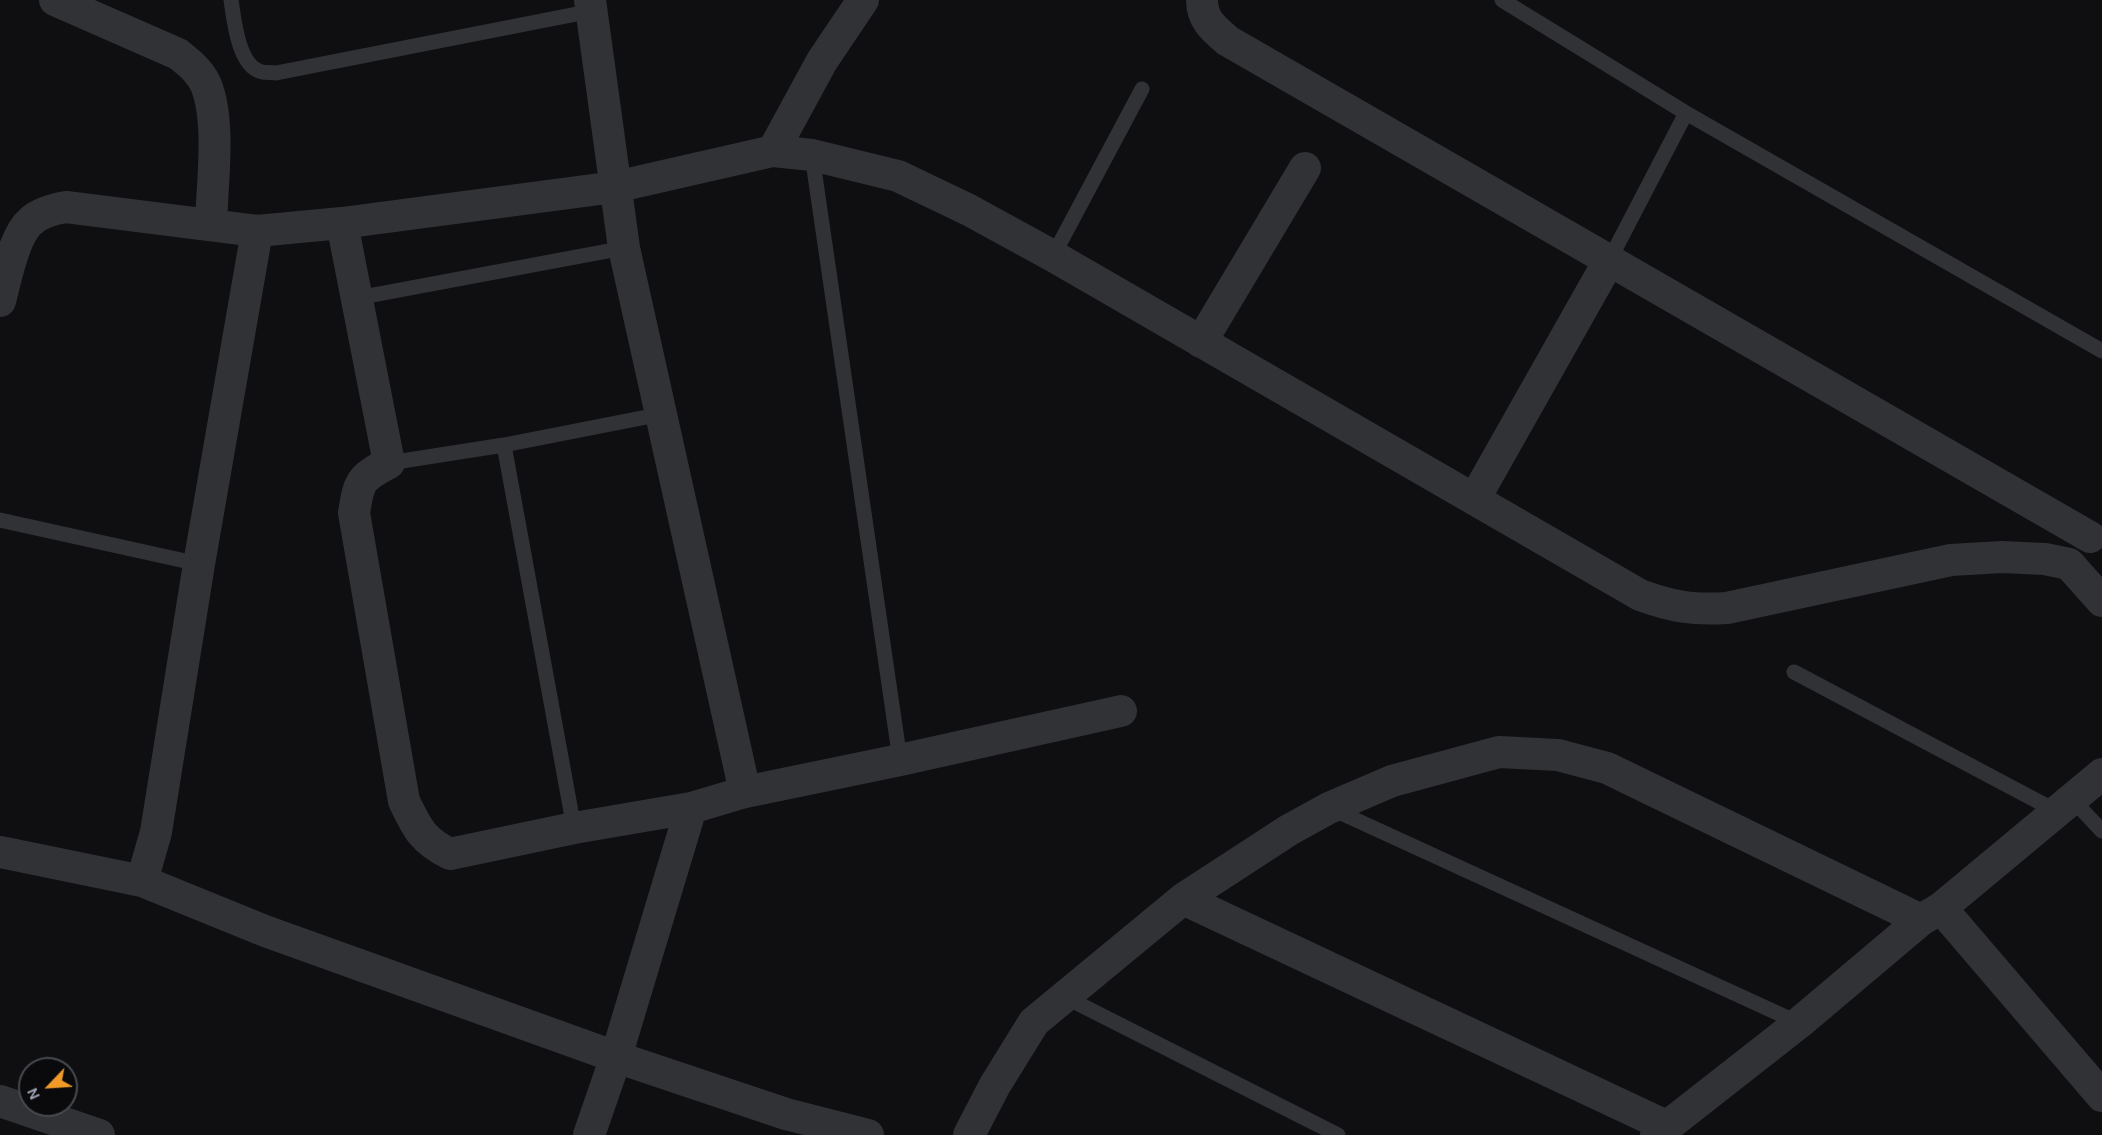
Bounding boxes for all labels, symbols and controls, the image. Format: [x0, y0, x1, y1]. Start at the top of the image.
north arrow [18, 1057, 78, 1117]
text: N [22, 1085, 44, 1103]

